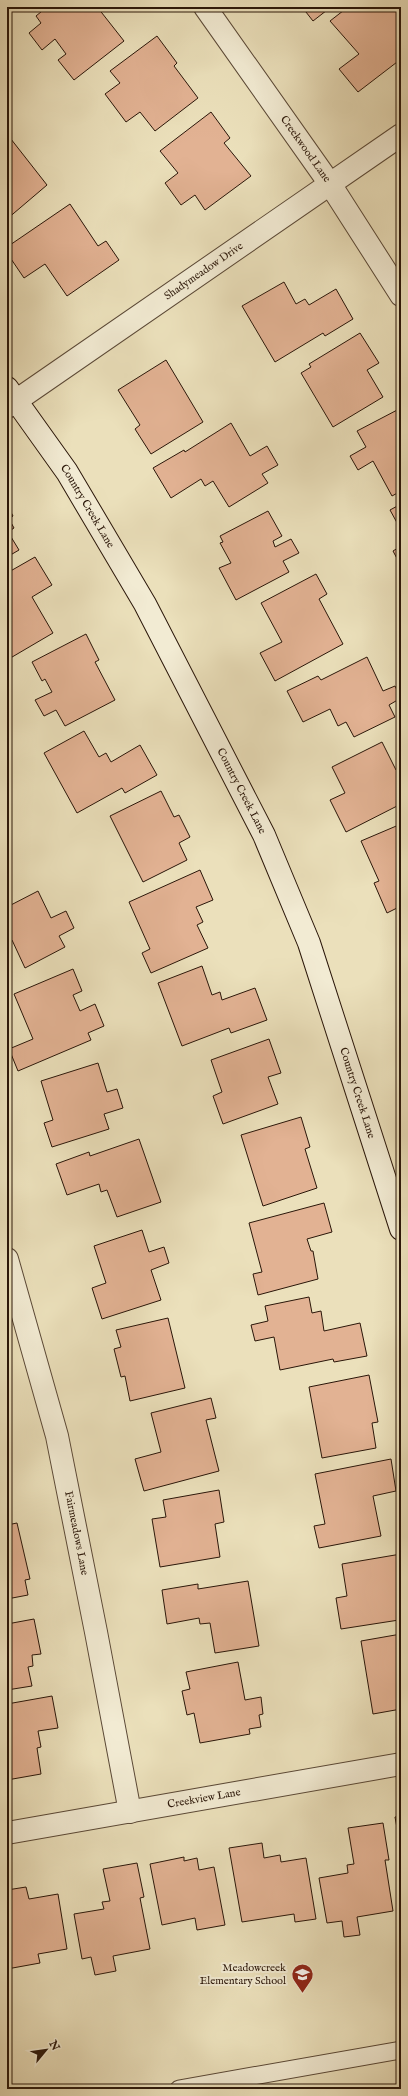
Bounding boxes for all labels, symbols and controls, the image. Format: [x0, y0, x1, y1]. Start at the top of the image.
street label: Creekwood Lane [277, 113, 334, 185]
street label: Shadymeadow Drive [162, 239, 246, 303]
street label: Country Creek Lane [57, 462, 117, 551]
street label: Country Creek Lane [213, 746, 269, 836]
street label: Country Creek Lane [336, 1046, 378, 1140]
street label: Fairmeadows Lane [61, 1490, 92, 1577]
street label: Creekview Lane [166, 1785, 242, 1812]
place label: Meadowcreek Elementary School [200, 1961, 286, 1988]
school or university icon: Meadowcreek Elementary School [289, 1961, 315, 1994]
north arrow [26, 2030, 66, 2070]
text: N [45, 2037, 63, 2054]

